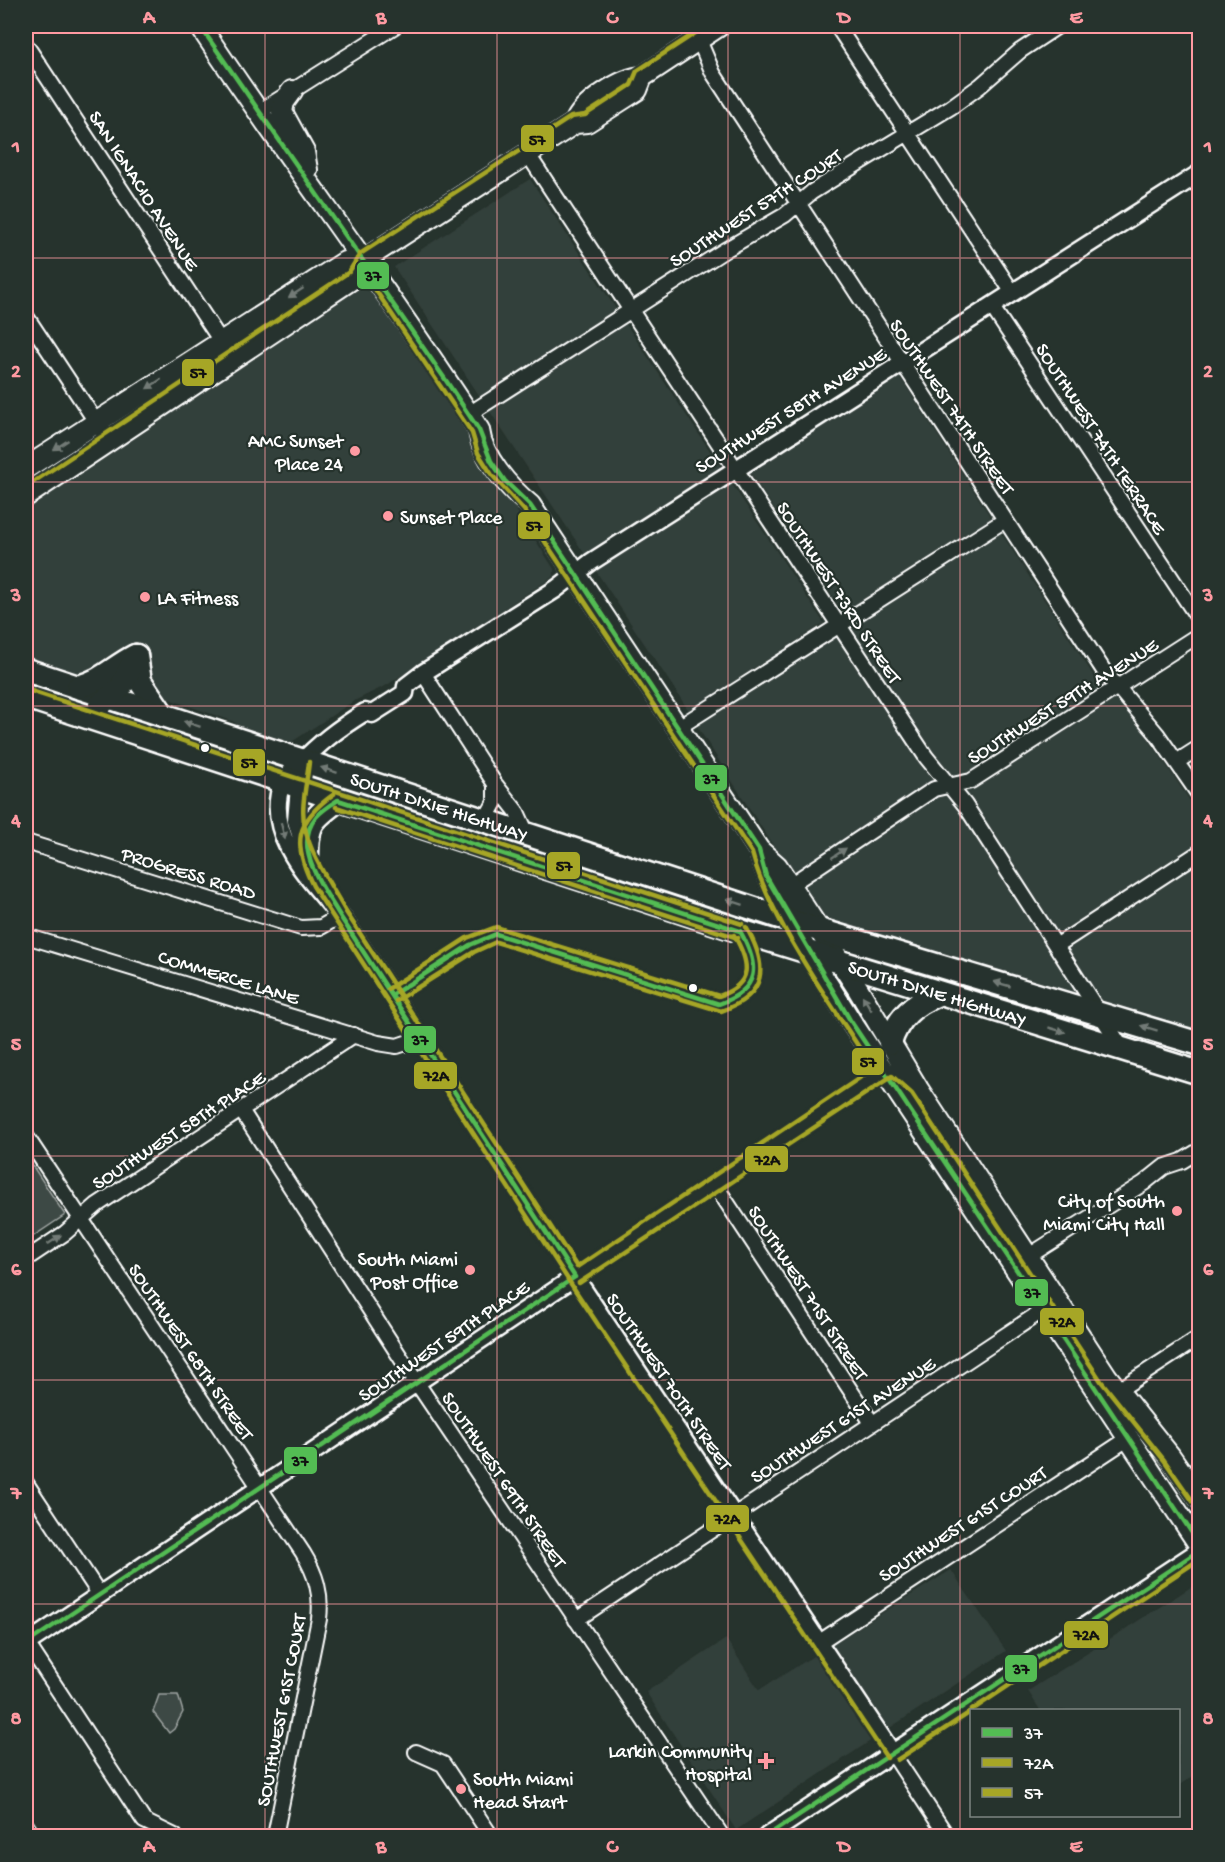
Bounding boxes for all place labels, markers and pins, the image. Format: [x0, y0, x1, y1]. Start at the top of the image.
place label: AMC Sunset Place 24 [248, 432, 345, 478]
marker: AMC Sunset Place 24 [348, 444, 362, 458]
place label: Sunset Place [400, 508, 503, 531]
marker: Sunset Place [381, 509, 395, 523]
place label: LA Fitness [157, 589, 239, 612]
marker: LA Fitness [138, 590, 152, 604]
unlabelled marker [199, 742, 211, 754]
unlabelled marker [687, 982, 699, 994]
place label: City of South Miami City Hall [1043, 1192, 1165, 1238]
marker: City of South Miami City Hall [1170, 1204, 1184, 1218]
place label: South Miami Post Office [357, 1250, 459, 1296]
marker: South Miami Post Office [463, 1263, 477, 1277]
place label: Larkin Community Hospital [608, 1742, 752, 1788]
marker: Larkin Community Hospital [757, 1752, 775, 1770]
place label: South Miami Head Start [473, 1770, 574, 1816]
marker: South Miami Head Start [454, 1782, 468, 1796]

